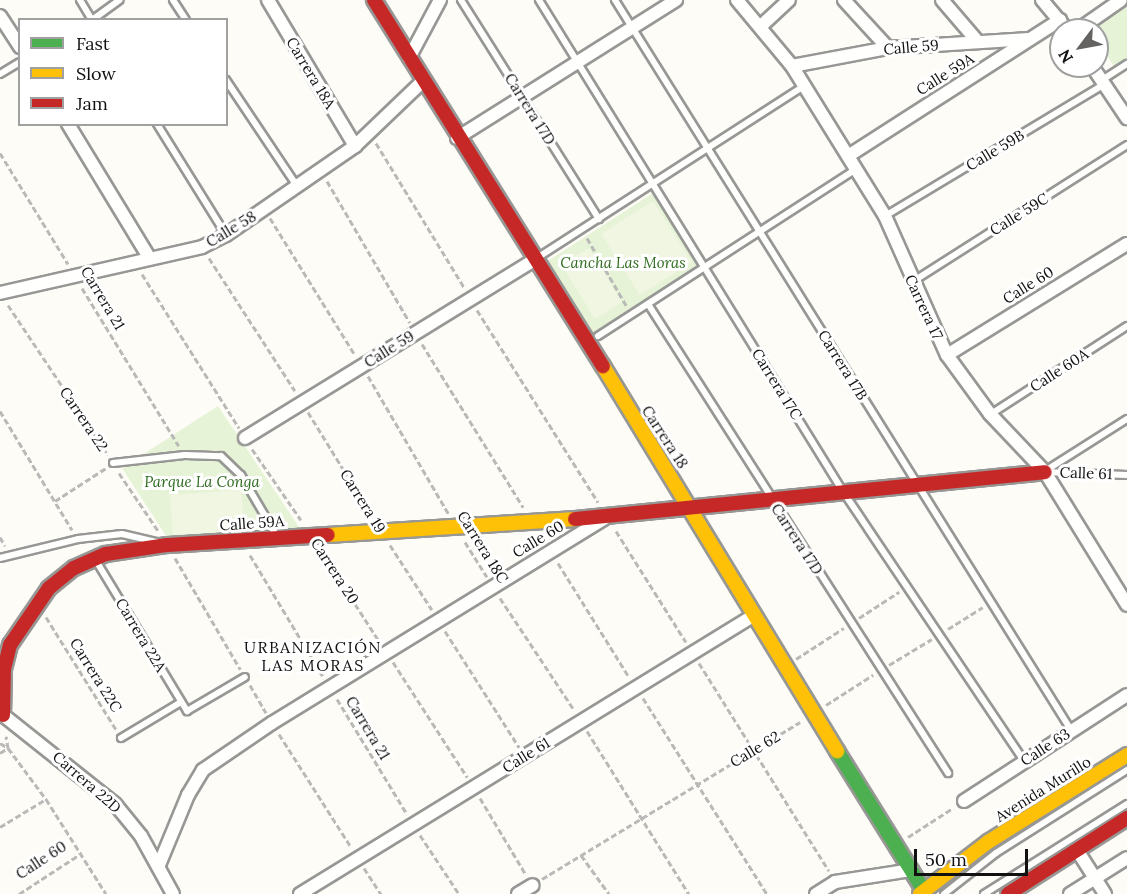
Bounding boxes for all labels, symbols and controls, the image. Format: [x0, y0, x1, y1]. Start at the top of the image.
legend [18, 18, 228, 126]
north arrow [1049, 18, 1109, 78]
text: Fast [76, 32, 110, 55]
street label: Carrera 18A [283, 34, 339, 112]
street label: Calle 59 [883, 36, 939, 58]
text: N [1054, 46, 1077, 67]
street label: Calle 59A [913, 49, 977, 99]
text: Slow [76, 62, 116, 85]
street label: Carrera 17D [501, 70, 559, 148]
text: Jam [76, 92, 108, 115]
street label: Calle 59B [963, 126, 1027, 174]
street label: Calle 59C [986, 189, 1052, 239]
street label: Calle 58 [203, 207, 259, 251]
park label: Cancha Las Moras [560, 254, 686, 272]
street label: Calle 60 [999, 262, 1057, 308]
street label: Carrera 21 [77, 263, 129, 333]
street label: Carrera 17 [901, 272, 947, 342]
street label: Calle 59 [361, 327, 417, 371]
street label: Carrera 17B [814, 327, 872, 403]
street label: Carrera 17C [748, 345, 806, 423]
street label: Calle 60A [1026, 345, 1092, 395]
street label: Carrera 22 [56, 384, 112, 454]
street label: Carrera 18 [638, 402, 692, 472]
street label: Calle 61 [1059, 463, 1113, 483]
street label: Carrera 19 [336, 466, 390, 536]
park label: Parque La Conga [144, 473, 260, 491]
street label: Carrera 17D [767, 500, 827, 578]
street label: Carrera 18C [454, 508, 512, 586]
street label: Calle 59A [219, 512, 285, 534]
street label: Calle 60 [509, 517, 567, 561]
street label: Carrera 20 [307, 535, 363, 607]
street label: Carrera 22A [112, 595, 170, 675]
street label: Carrera 22C [66, 635, 126, 715]
district label: URBANIZACIÓN LAS MORAS [244, 637, 382, 675]
street label: Carrera 21 [342, 693, 394, 763]
street label: Calle 63 [1017, 724, 1073, 770]
street label: Calle 62 [727, 727, 783, 771]
street label: Calle 61 [499, 733, 553, 777]
street label: Carrera 22D [49, 747, 125, 817]
street label: Avenida Murillo [992, 752, 1094, 826]
street label: Calle 60 [12, 837, 70, 883]
scale bar [917, 837, 1031, 875]
text: 50 m [925, 848, 967, 871]

